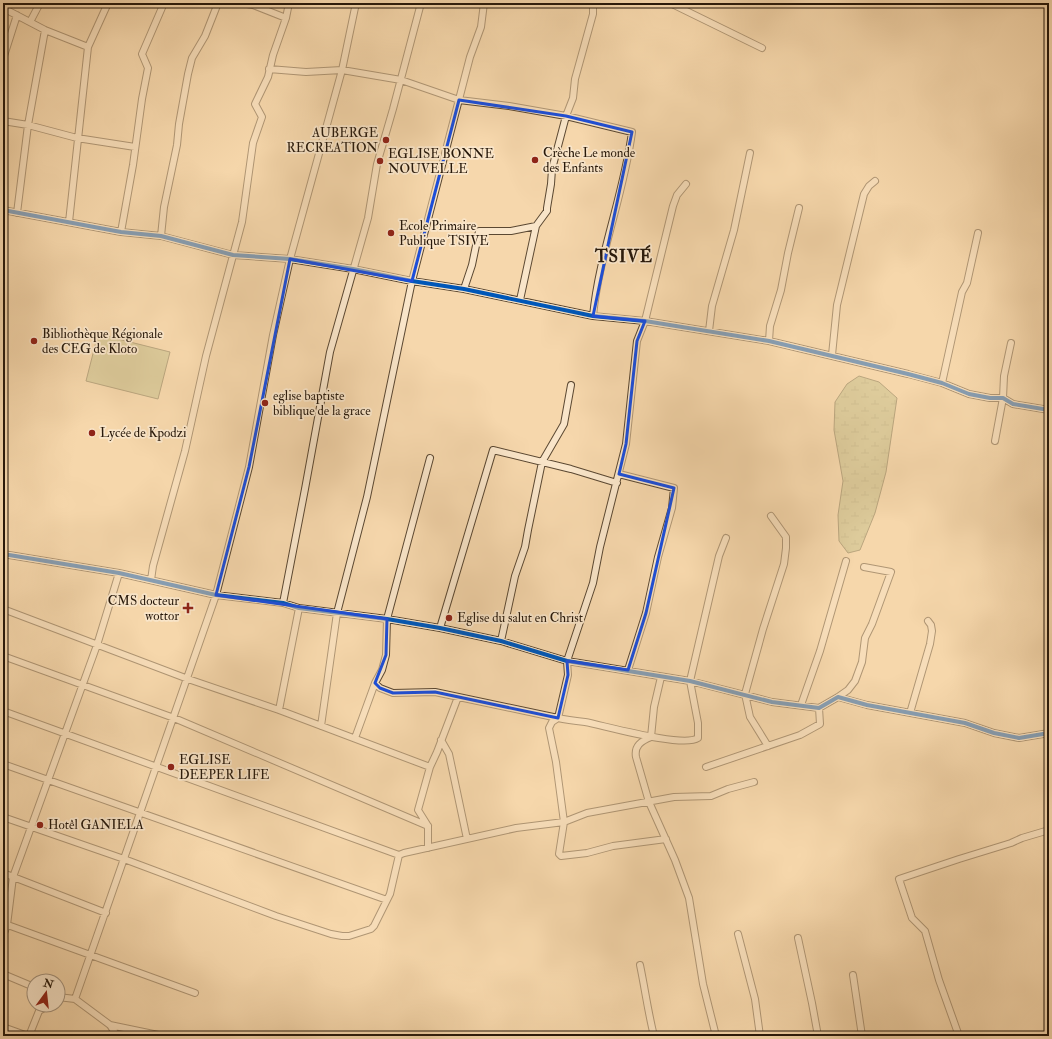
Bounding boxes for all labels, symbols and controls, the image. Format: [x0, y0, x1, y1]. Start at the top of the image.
place label: AUBERGE RECREATION [286, 125, 378, 156]
marker: AUBERGE RECREATION [381, 135, 391, 145]
place label: Crèche Le monde des Enfants [543, 145, 636, 176]
place label: EGLISE BONNE NOUVELLE [388, 146, 494, 177]
marker: Crèche Le monde des Enfants [530, 155, 540, 165]
marker: EGLISE BONNE NOUVELLE [375, 156, 385, 166]
place label: Ecole Primaire Publique TSIVE [399, 218, 489, 249]
marker: Ecole Primaire Publique TSIVE [386, 228, 396, 238]
district label: TSIVÉ [594, 244, 653, 267]
place label: Bibliothèque Régionale des CEG de Kloto [42, 326, 163, 357]
marker: Bibliothèque Régionale des CEG de Kloto [29, 336, 39, 346]
place label: eglise baptiste biblique de la grace [273, 388, 371, 419]
marker: eglise baptiste biblique de la grace [260, 398, 270, 408]
place label: Lycée de Kpodzi [100, 425, 187, 442]
marker: Lycée de Kpodzi [87, 428, 97, 438]
place label: CMS docteur wottor [108, 593, 179, 624]
marker: CMS docteur wottor [182, 602, 194, 614]
place label: Eglise du salut en Christ [457, 610, 583, 626]
marker: Eglise du salut en Christ [444, 613, 454, 623]
place label: EGLISE DEEPER LIFE [179, 752, 269, 783]
marker: EGLISE DEEPER LIFE [166, 762, 176, 772]
place label: Hotêl GANIELA [48, 817, 145, 833]
marker: Hotêl GANIELA [35, 820, 45, 830]
north arrow [26, 973, 66, 1013]
text: N [41, 976, 56, 992]

